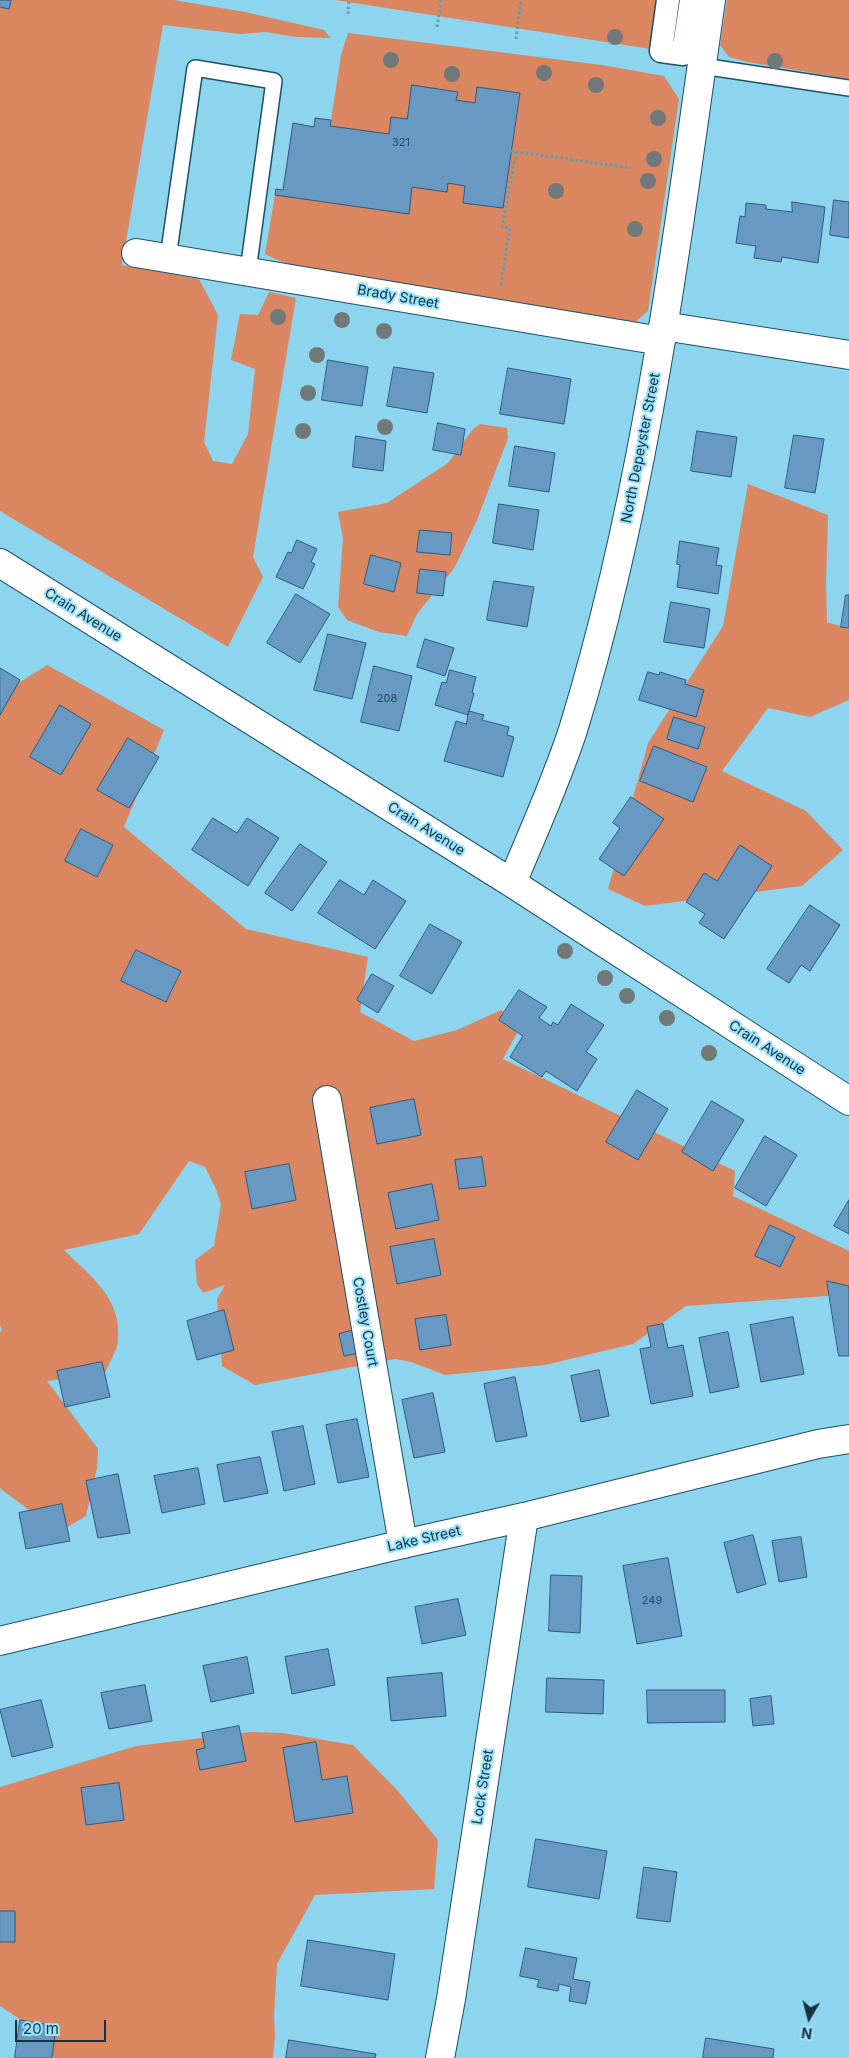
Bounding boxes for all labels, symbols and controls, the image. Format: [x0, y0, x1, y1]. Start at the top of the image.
house number: 321 [392, 136, 410, 150]
street label: Brady Street [356, 282, 440, 312]
street label: North Depeyster Street [618, 372, 664, 524]
street label: Crain Avenue [41, 585, 125, 645]
house number: 208 [377, 692, 397, 706]
street label: Crain Avenue [384, 799, 468, 859]
street label: Crain Avenue [725, 1017, 809, 1079]
street label: Costley Court [349, 1276, 381, 1368]
street label: Lake Street [386, 1522, 462, 1556]
house number: 249 [642, 1594, 662, 1608]
street label: Lock Street [469, 1748, 497, 1826]
north arrow [784, 1993, 834, 2043]
scale bar [18, 2010, 109, 2042]
text: 20 m [23, 2019, 59, 2038]
text: N [800, 2024, 813, 2043]

